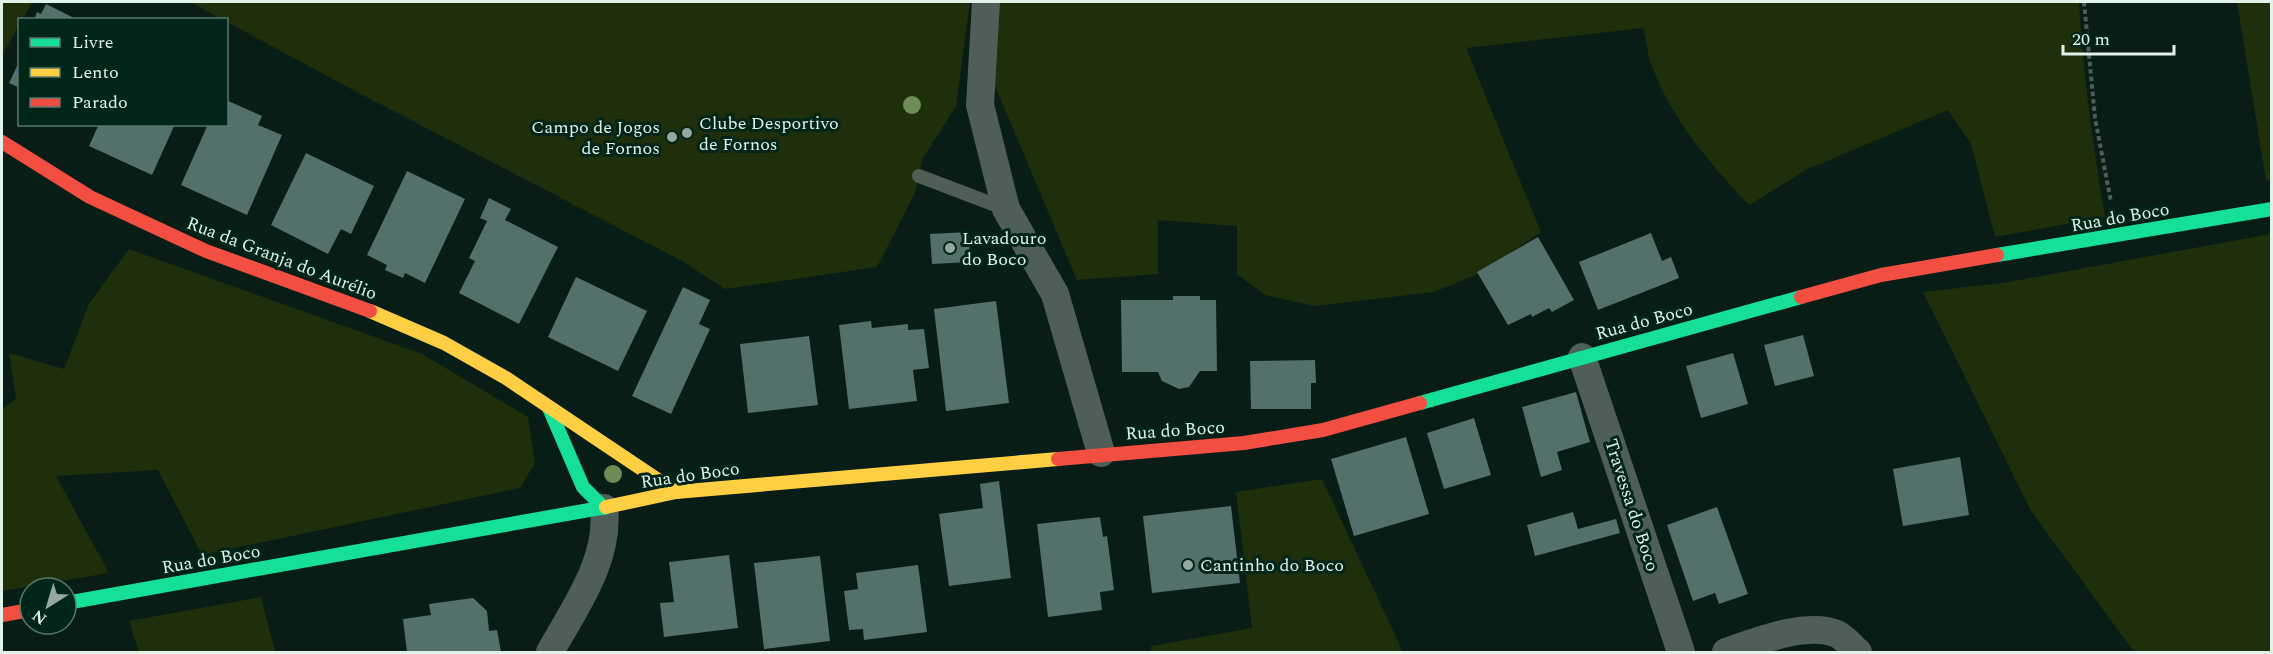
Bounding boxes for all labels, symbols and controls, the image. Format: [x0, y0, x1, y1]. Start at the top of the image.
legend [18, 18, 228, 126]
scale bar [2063, 18, 2174, 56]
text: 20 m [2072, 26, 2110, 53]
text: Livre [72, 29, 114, 56]
text: Lento [72, 59, 119, 86]
text: Parado [72, 89, 128, 116]
place label: Clube Desportivo de Fornos [699, 110, 839, 158]
place label: Campo de Jogos de Fornos [531, 114, 660, 162]
marker: Clube Desportivo de Fornos [680, 126, 694, 140]
marker: Campo de Jogos de Fornos [665, 130, 679, 144]
street label: Rua do Boco [2069, 196, 2172, 239]
street label: Rua da Granja do Aurélio [183, 210, 381, 307]
place label: Lavadouro do Boco [962, 225, 1046, 273]
marker: Lavadouro do Boco [943, 241, 957, 255]
street label: Rua do Boco [1592, 296, 1696, 347]
street label: Rua do Boco [1124, 414, 1226, 447]
street label: Travessa do Boco [1597, 435, 1666, 575]
street label: Rua do Boco [639, 455, 741, 496]
street label: Rua do Boco [160, 538, 263, 581]
place label: Cantinho do Boco [1200, 552, 1344, 579]
marker: Cantinho do Boco [1181, 558, 1195, 572]
north arrow [18, 576, 78, 636]
text: N [27, 604, 52, 631]

